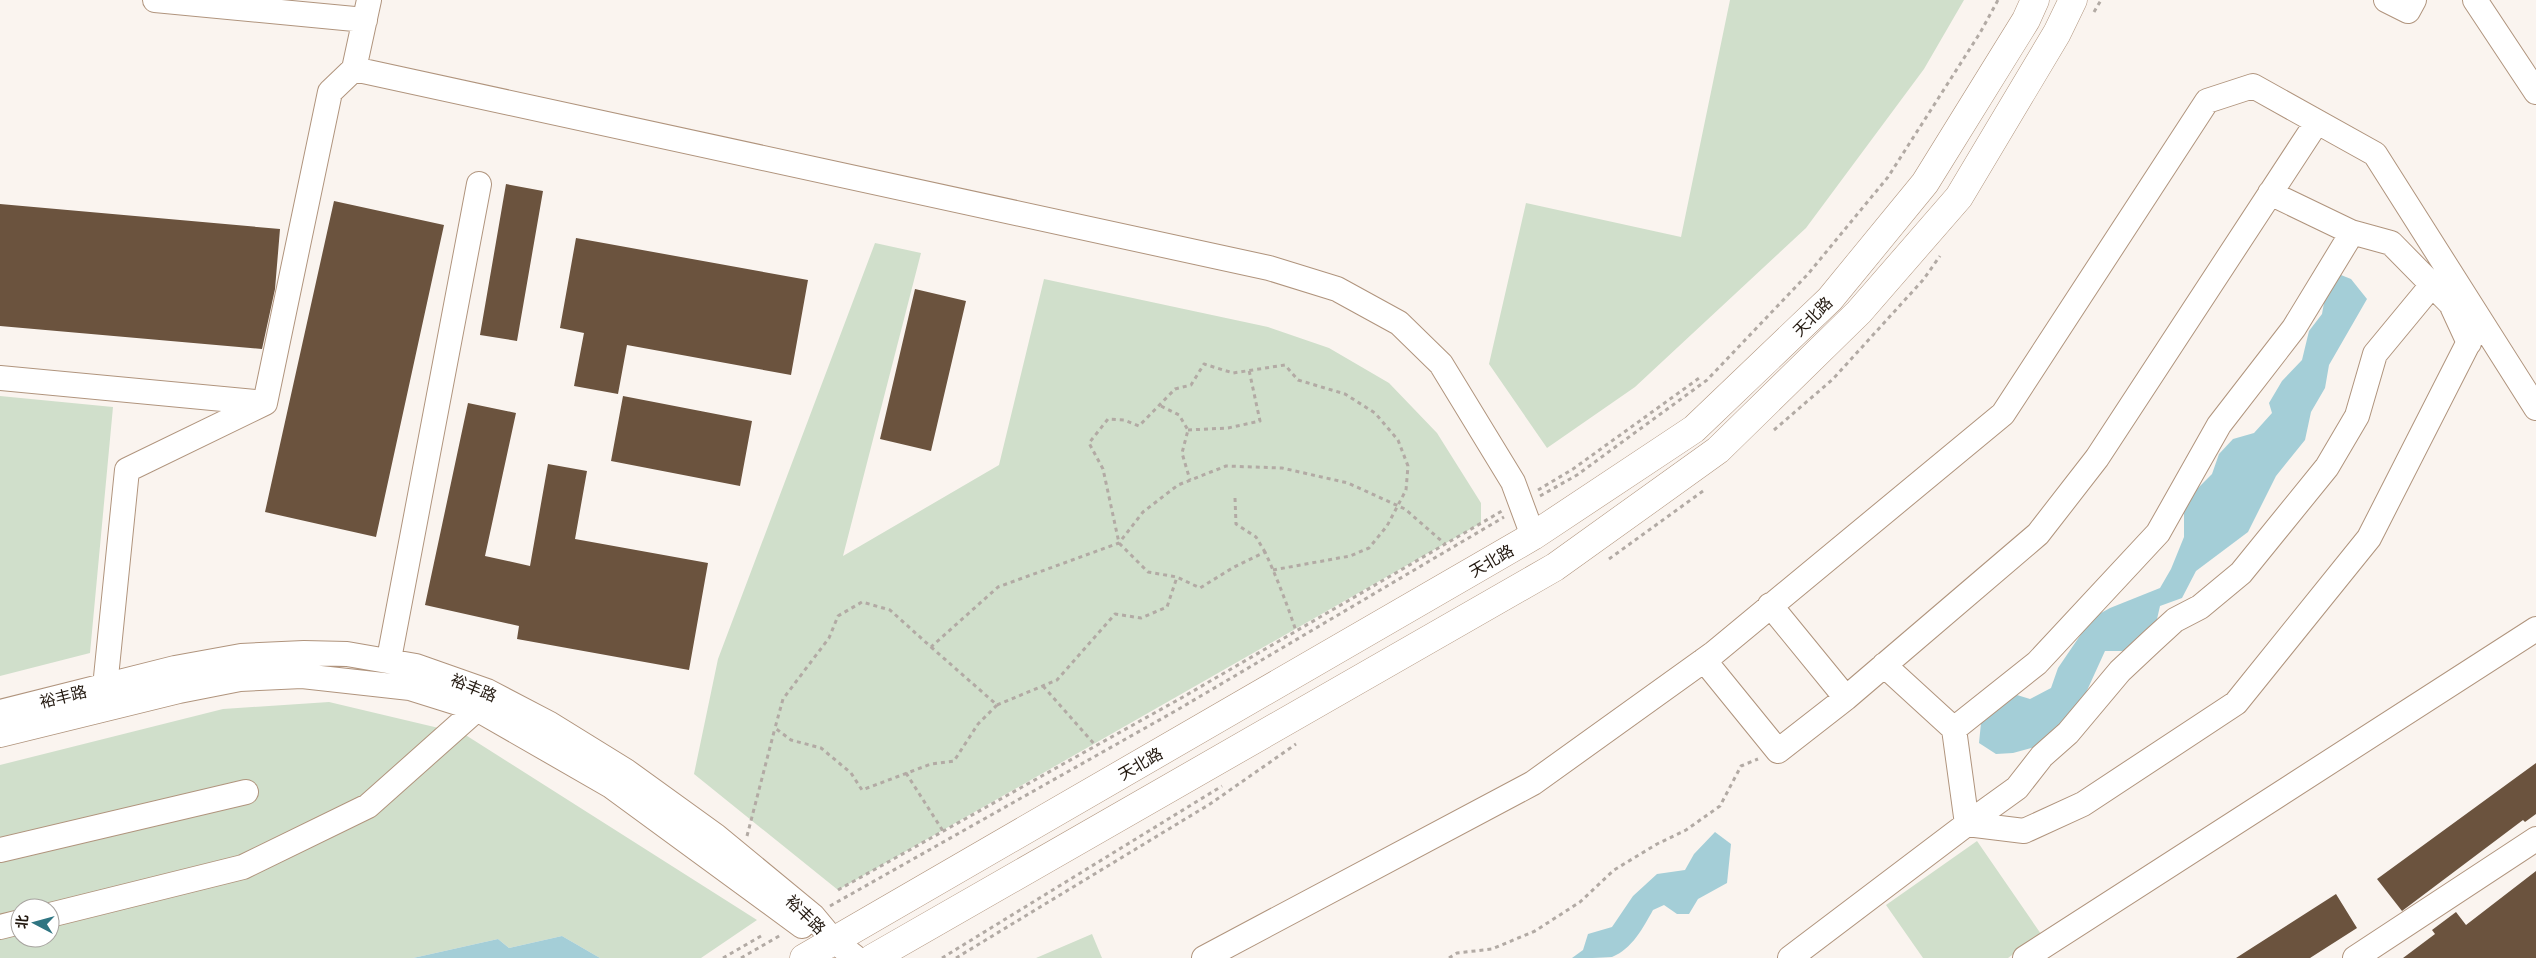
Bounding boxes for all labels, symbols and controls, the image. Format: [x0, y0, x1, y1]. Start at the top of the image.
street label: 天北路 [1788, 292, 1836, 340]
street label: 天北路 [1465, 540, 1517, 580]
street label: 裕丰路 [448, 669, 500, 705]
street label: 裕丰路 [37, 681, 89, 711]
street label: 天北路 [1114, 743, 1166, 783]
street label: 裕丰路 [782, 890, 830, 938]
north arrow [10, 898, 60, 948]
text: 北 [12, 914, 31, 929]

